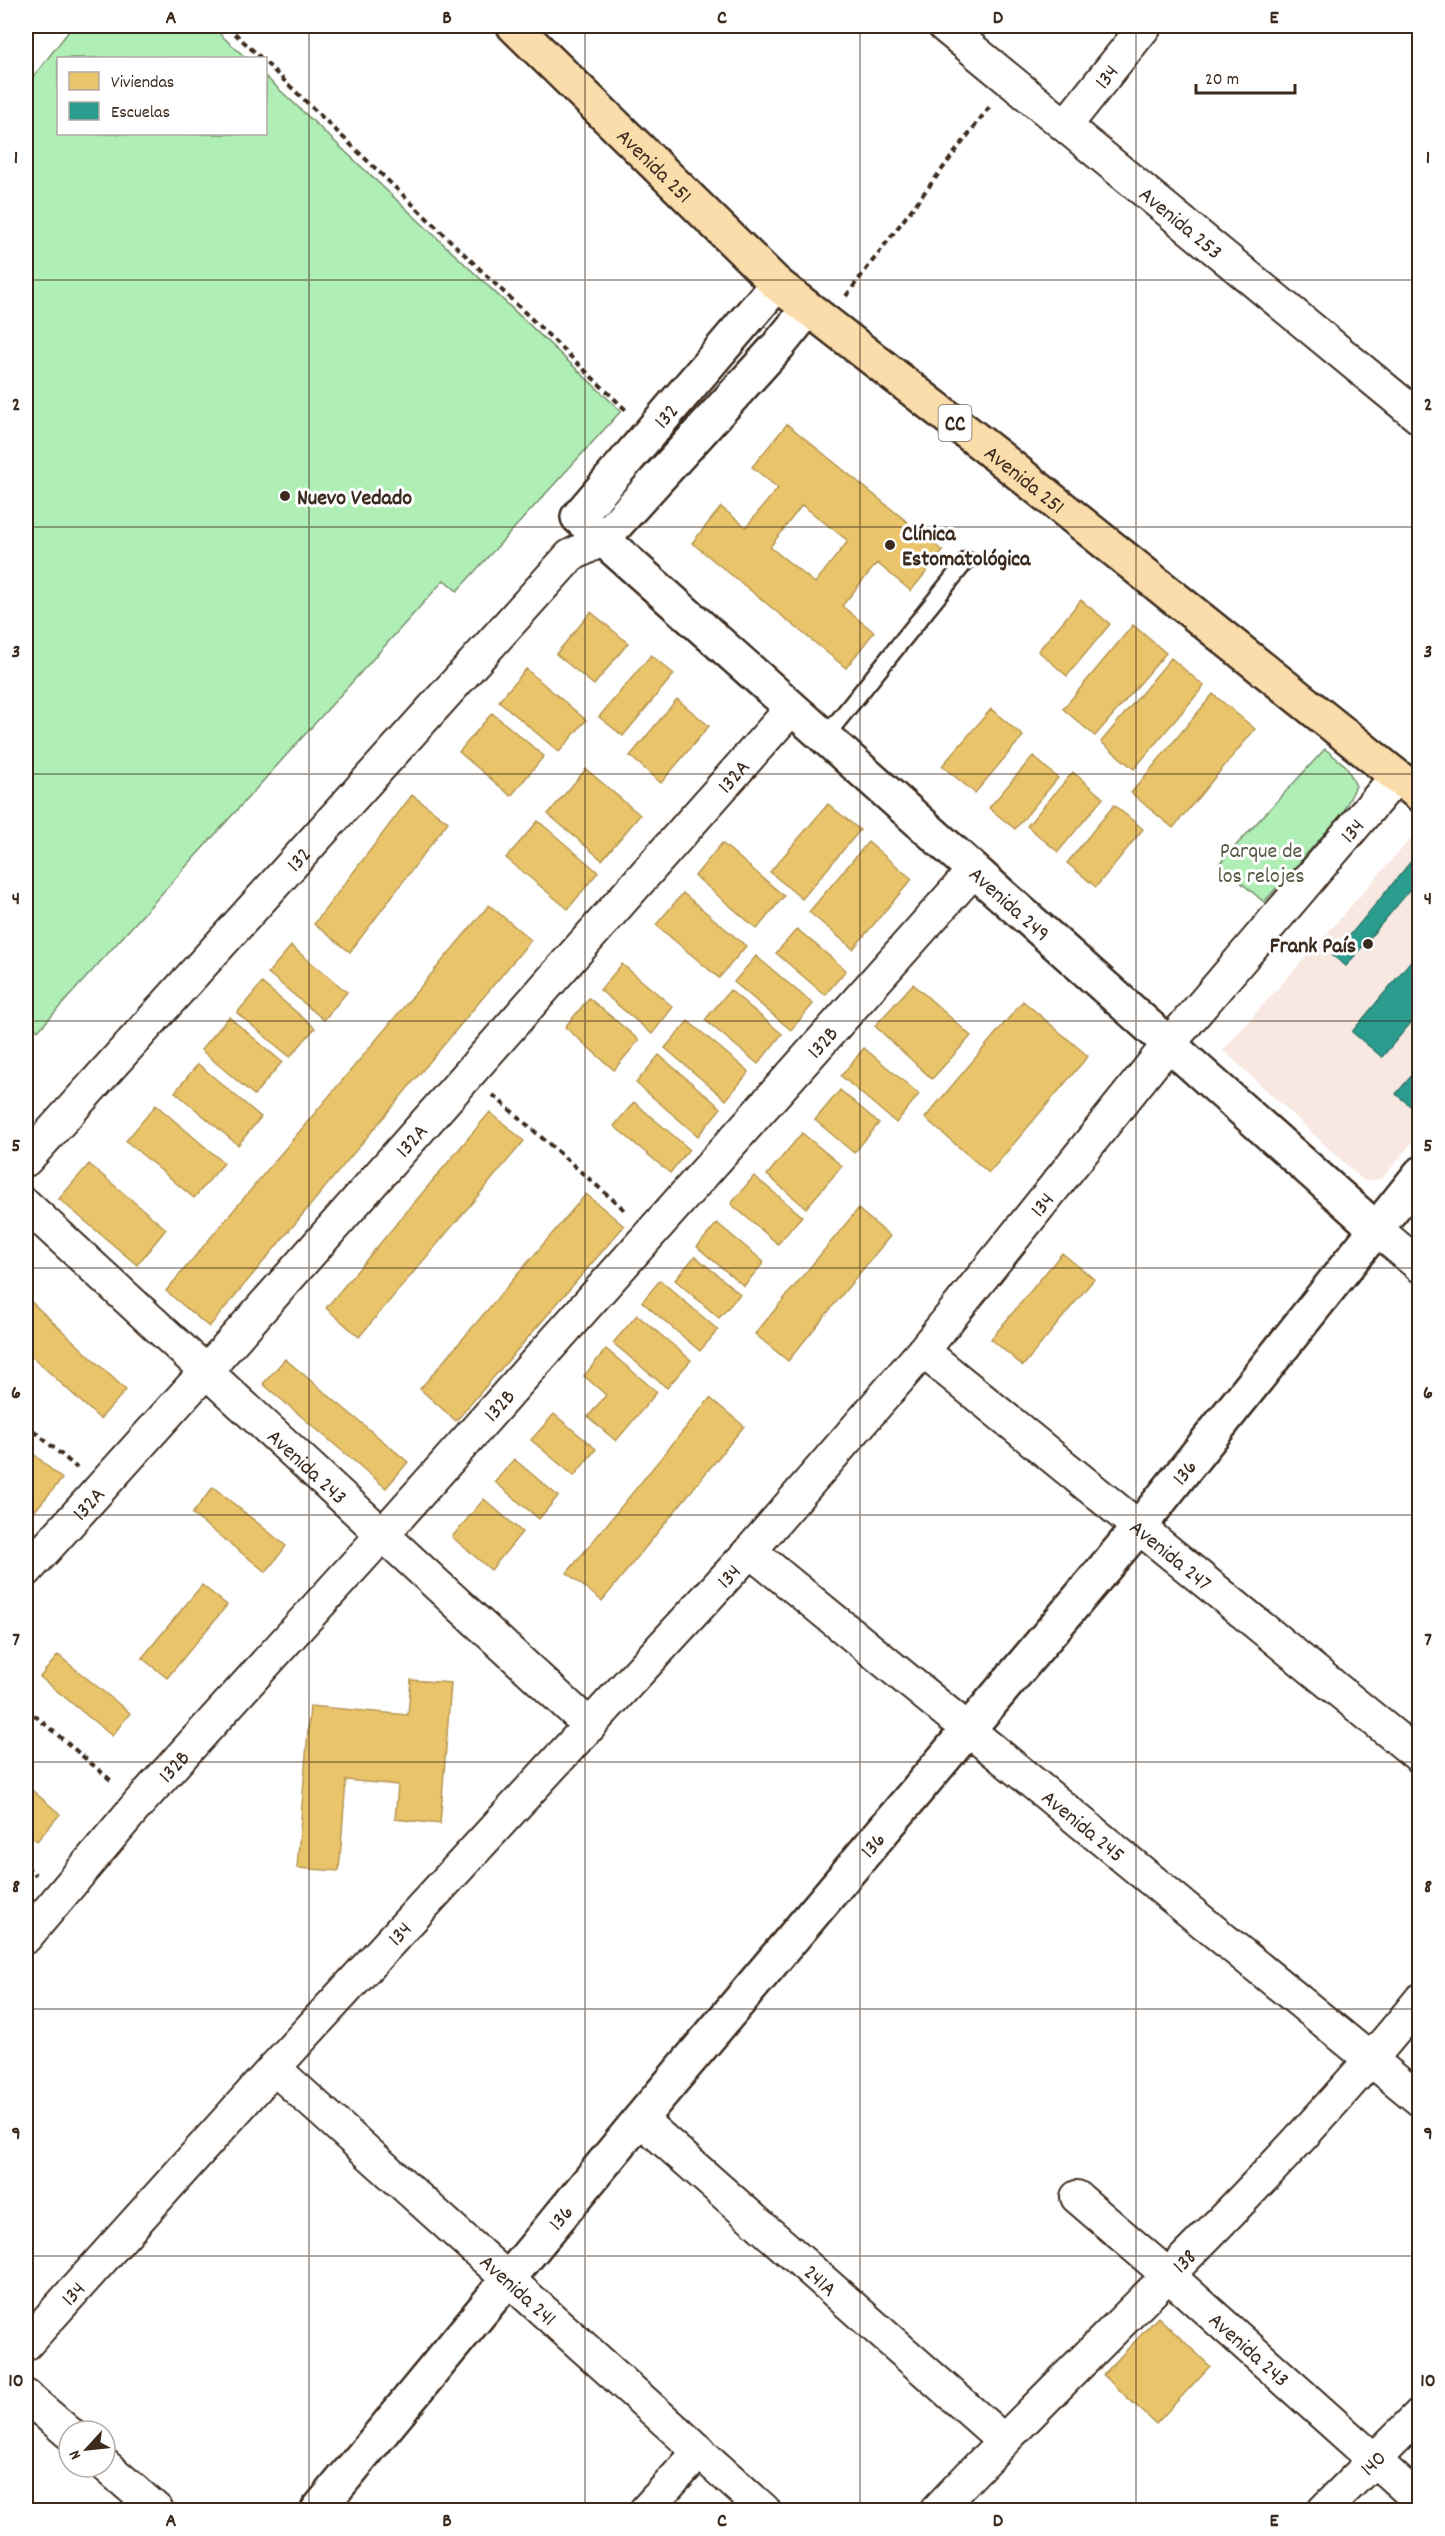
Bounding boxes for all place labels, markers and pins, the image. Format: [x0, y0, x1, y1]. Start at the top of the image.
place label: Nuevo Vedado [297, 484, 412, 515]
marker: Nuevo Vedado [278, 489, 292, 503]
place label: Clínica Estomatológica [902, 520, 1031, 576]
marker: Clínica Estomatológica [883, 538, 897, 552]
place label: Frank País [1270, 932, 1356, 963]
marker: Frank País [1361, 937, 1375, 951]

